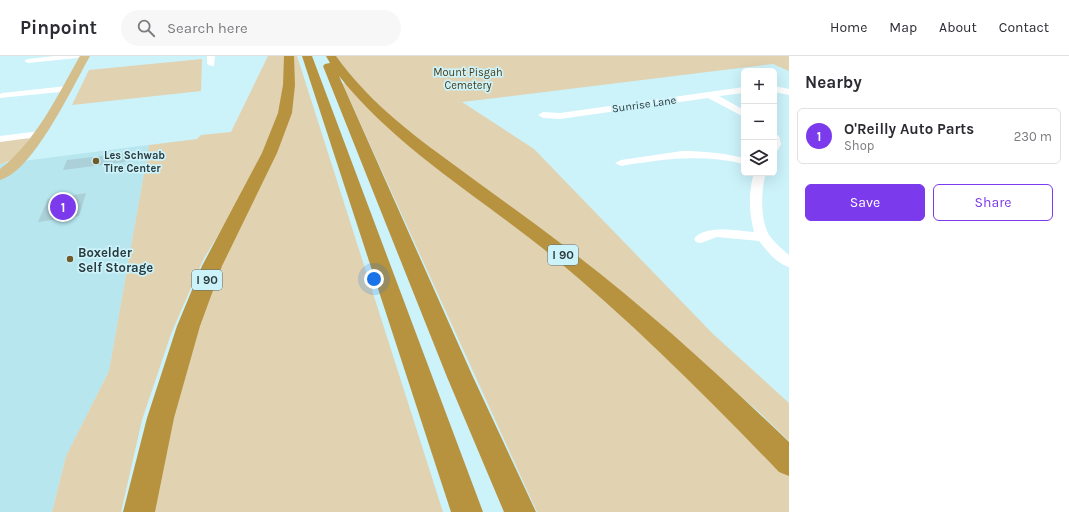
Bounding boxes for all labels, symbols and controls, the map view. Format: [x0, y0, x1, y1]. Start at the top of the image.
search box [121, 10, 401, 46]
text: Pinpoint [20, 17, 97, 39]
icon: search [135, 17, 157, 39]
text: Search here [167, 19, 248, 37]
text: Home [830, 19, 867, 36]
text: Map [889, 19, 917, 36]
text: About [939, 19, 977, 36]
text: Contact [999, 19, 1049, 36]
park label: Mount Pisgah Cemetery [433, 66, 503, 92]
map controls [741, 68, 777, 176]
button: + [741, 68, 777, 104]
text: Nearby [805, 72, 862, 92]
street label: Sunrise Lane [611, 94, 677, 115]
button: − [741, 104, 777, 140]
text: O'Reilly Auto Parts [844, 120, 974, 138]
text: 1 [817, 129, 821, 144]
text: 230 m [1014, 129, 1052, 144]
text: Shop [844, 138, 874, 153]
button: layers [741, 140, 777, 176]
place label: Les Schwab Tire Center [104, 149, 165, 175]
marker: Les Schwab Tire Center [91, 156, 101, 166]
button: Save [805, 184, 925, 221]
button: Share [933, 184, 1053, 221]
pin: 1 [50, 192, 76, 222]
place label: Boxelder Self Storage [78, 245, 153, 275]
road number: I 90 [548, 245, 578, 265]
marker: Boxelder Self Storage [65, 254, 75, 264]
your location [364, 269, 384, 289]
road number: I 90 [192, 270, 222, 290]

